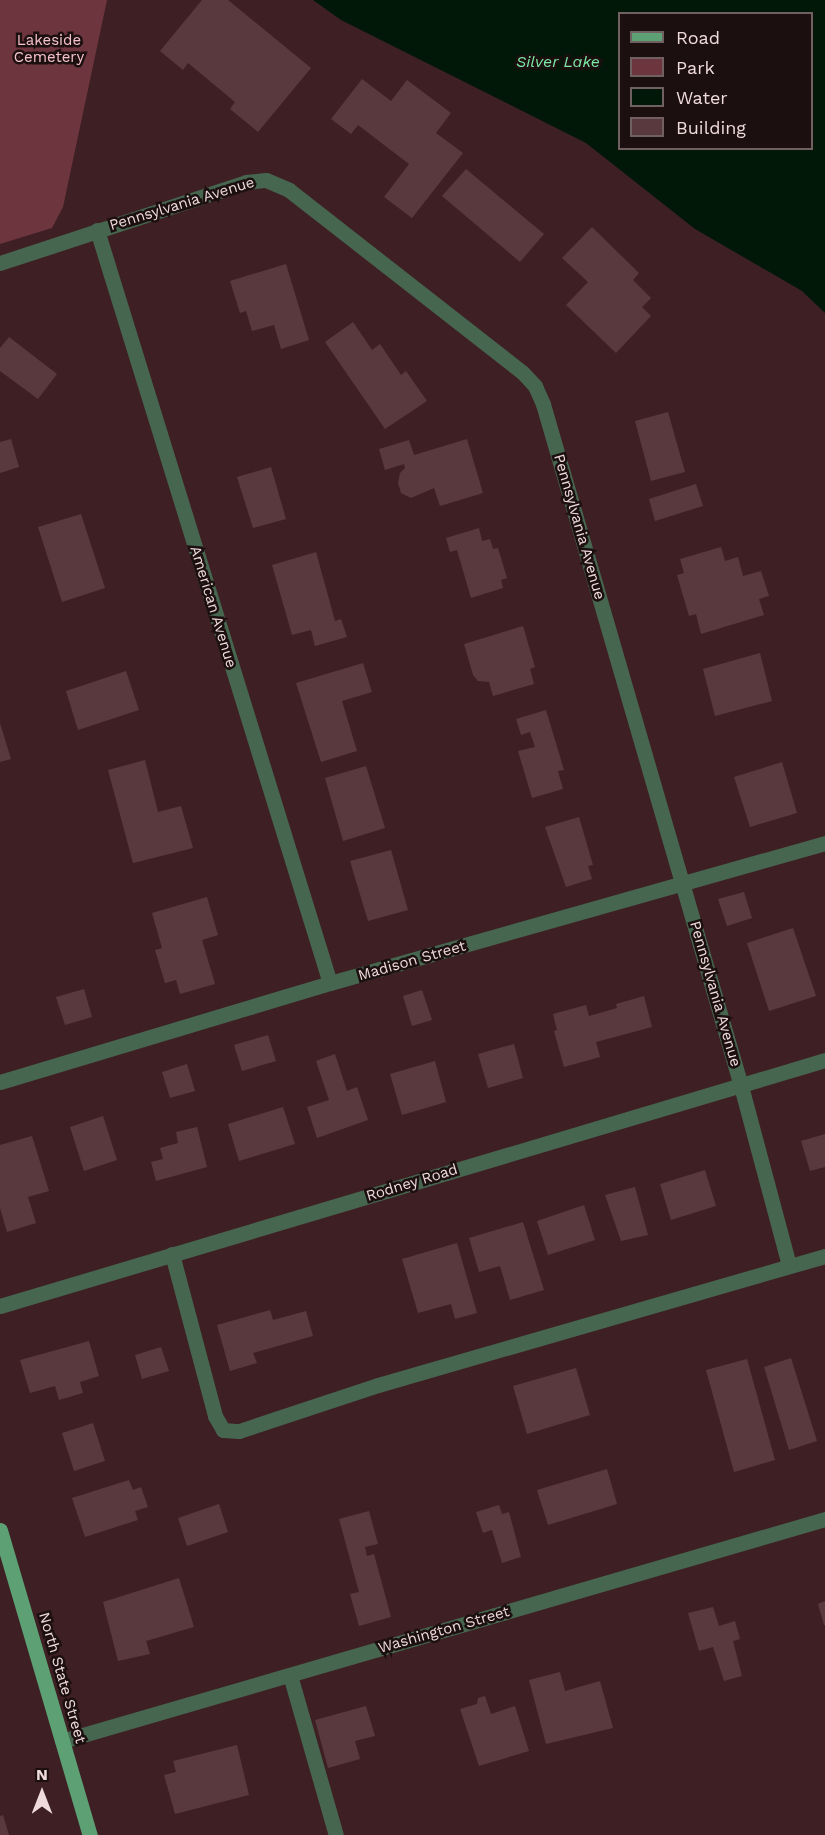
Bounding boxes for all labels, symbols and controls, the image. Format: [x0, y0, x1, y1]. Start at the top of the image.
legend [618, 12, 813, 150]
text: Road [676, 27, 720, 48]
park label: Lakeside Cemetery [14, 31, 84, 66]
water label: Silver Lake [516, 52, 600, 72]
text: Park [676, 57, 715, 78]
text: Water [676, 87, 728, 108]
text: Building [676, 117, 746, 138]
street label: Pennsylvania Avenue [107, 173, 257, 235]
street label: Pennsylvania Avenue [549, 452, 609, 602]
street label: American Avenue [186, 543, 240, 671]
street label: Pennsylvania Avenue [685, 919, 745, 1069]
street label: Madison Street [356, 937, 468, 985]
street label: Rodney Road [364, 1160, 460, 1206]
street label: Washington Street [376, 1603, 512, 1657]
street label: North State Street [35, 1610, 89, 1746]
north arrow [12, 1763, 72, 1823]
text: N [36, 1765, 48, 1784]

